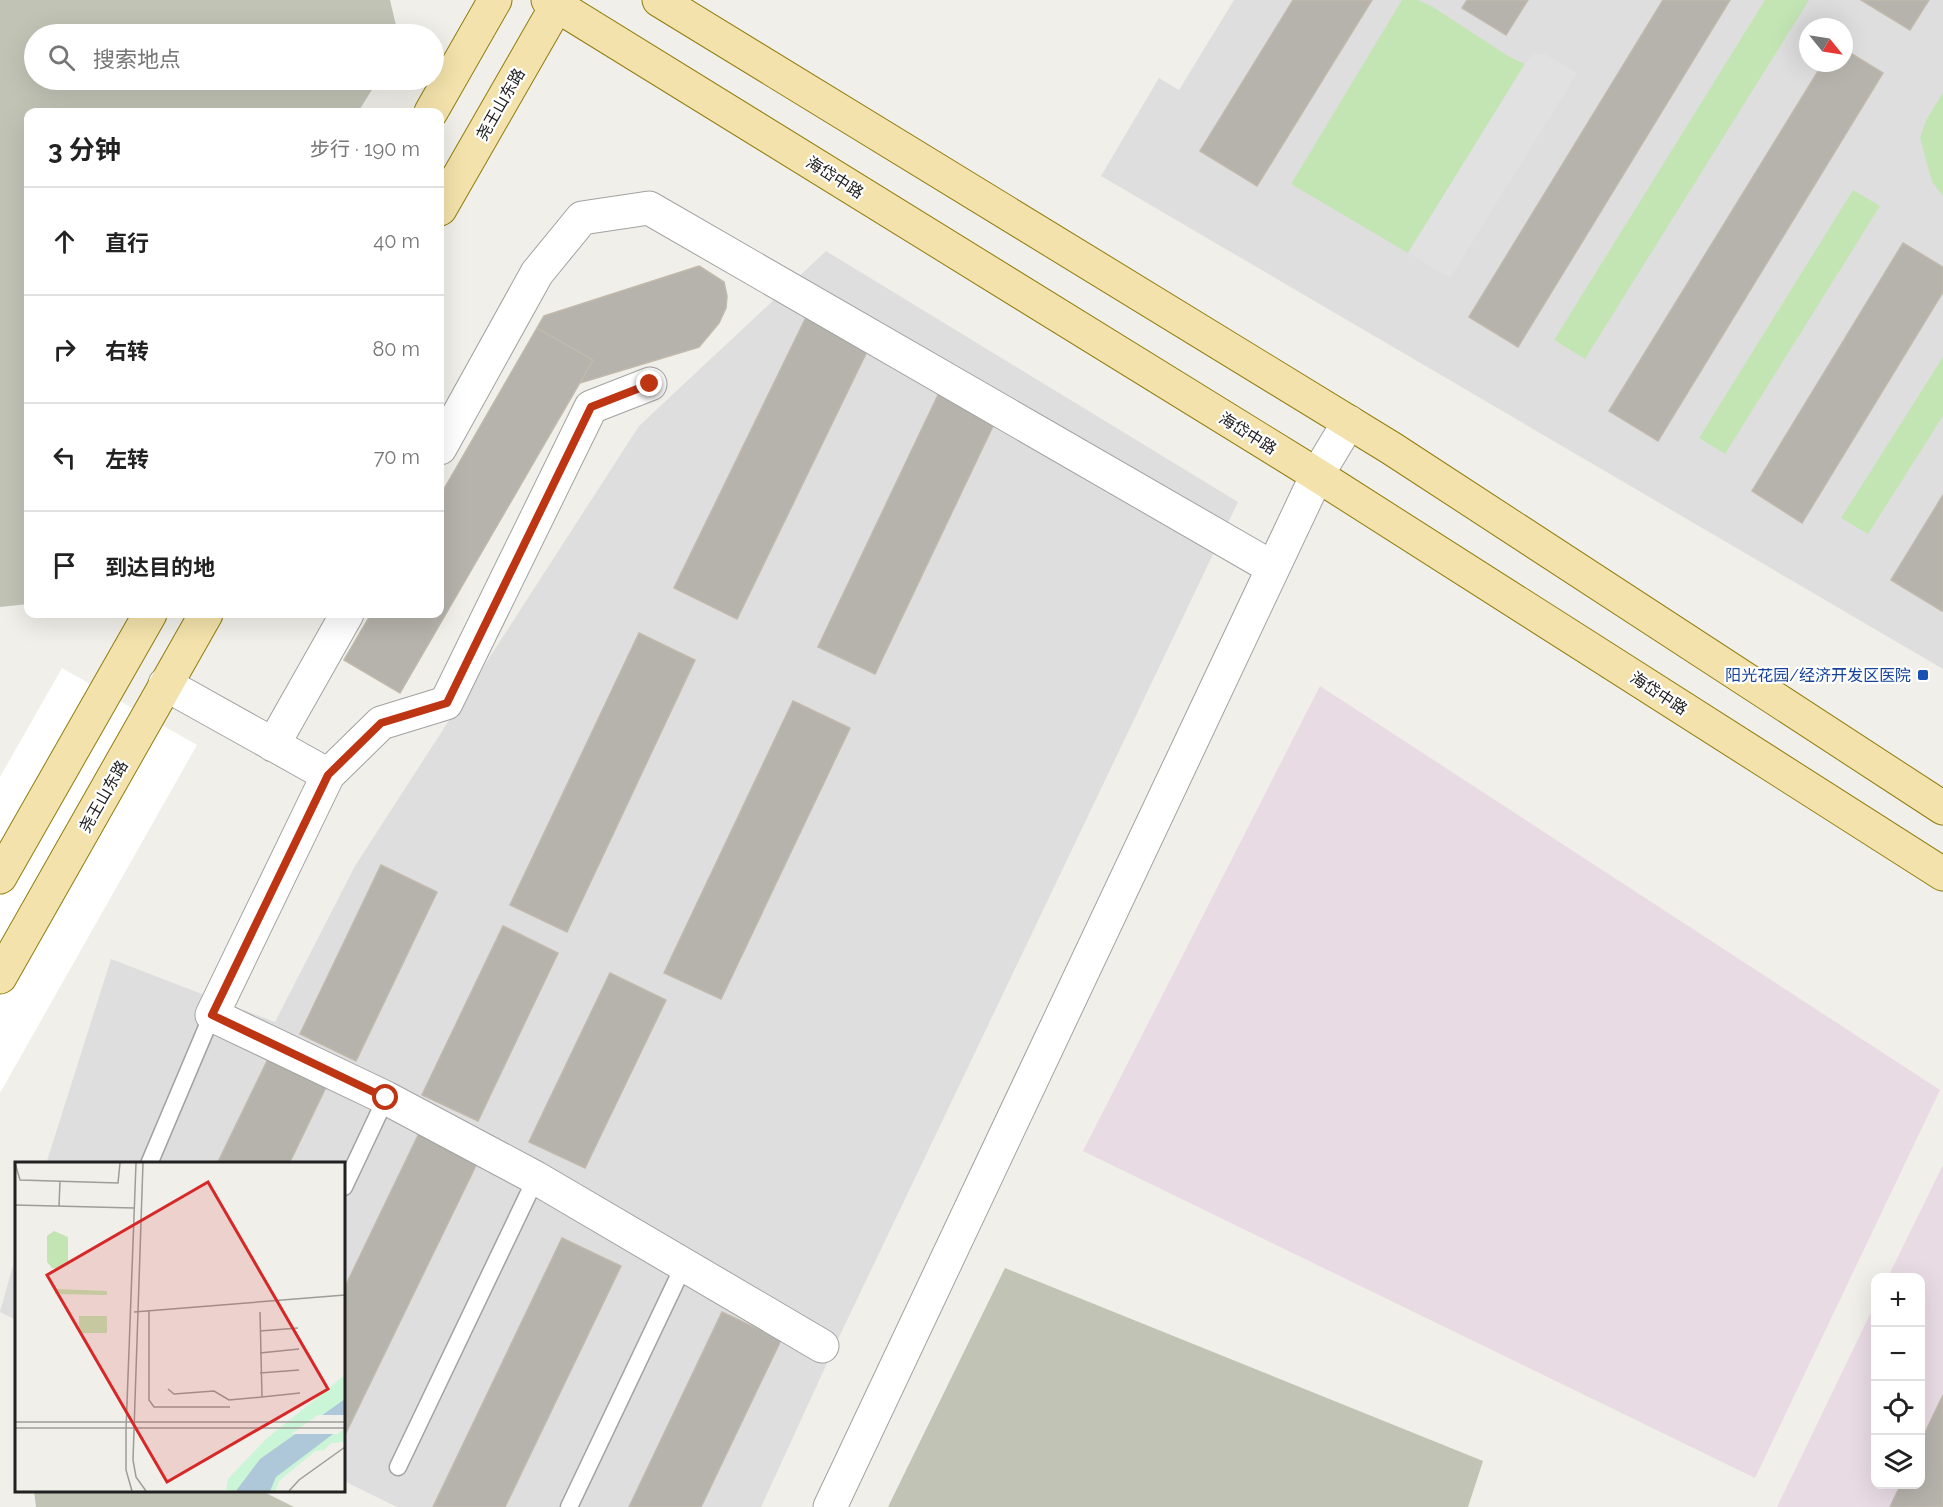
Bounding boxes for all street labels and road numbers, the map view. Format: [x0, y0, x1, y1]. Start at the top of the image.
street label: 尧王山东路 [472, 65, 529, 144]
street label: 海岱中路 [803, 152, 867, 202]
street label: 海岱中路 [1216, 408, 1280, 458]
street label: 海岱中路 [1627, 668, 1691, 719]
street label: 尧王山东路 [75, 757, 132, 836]

